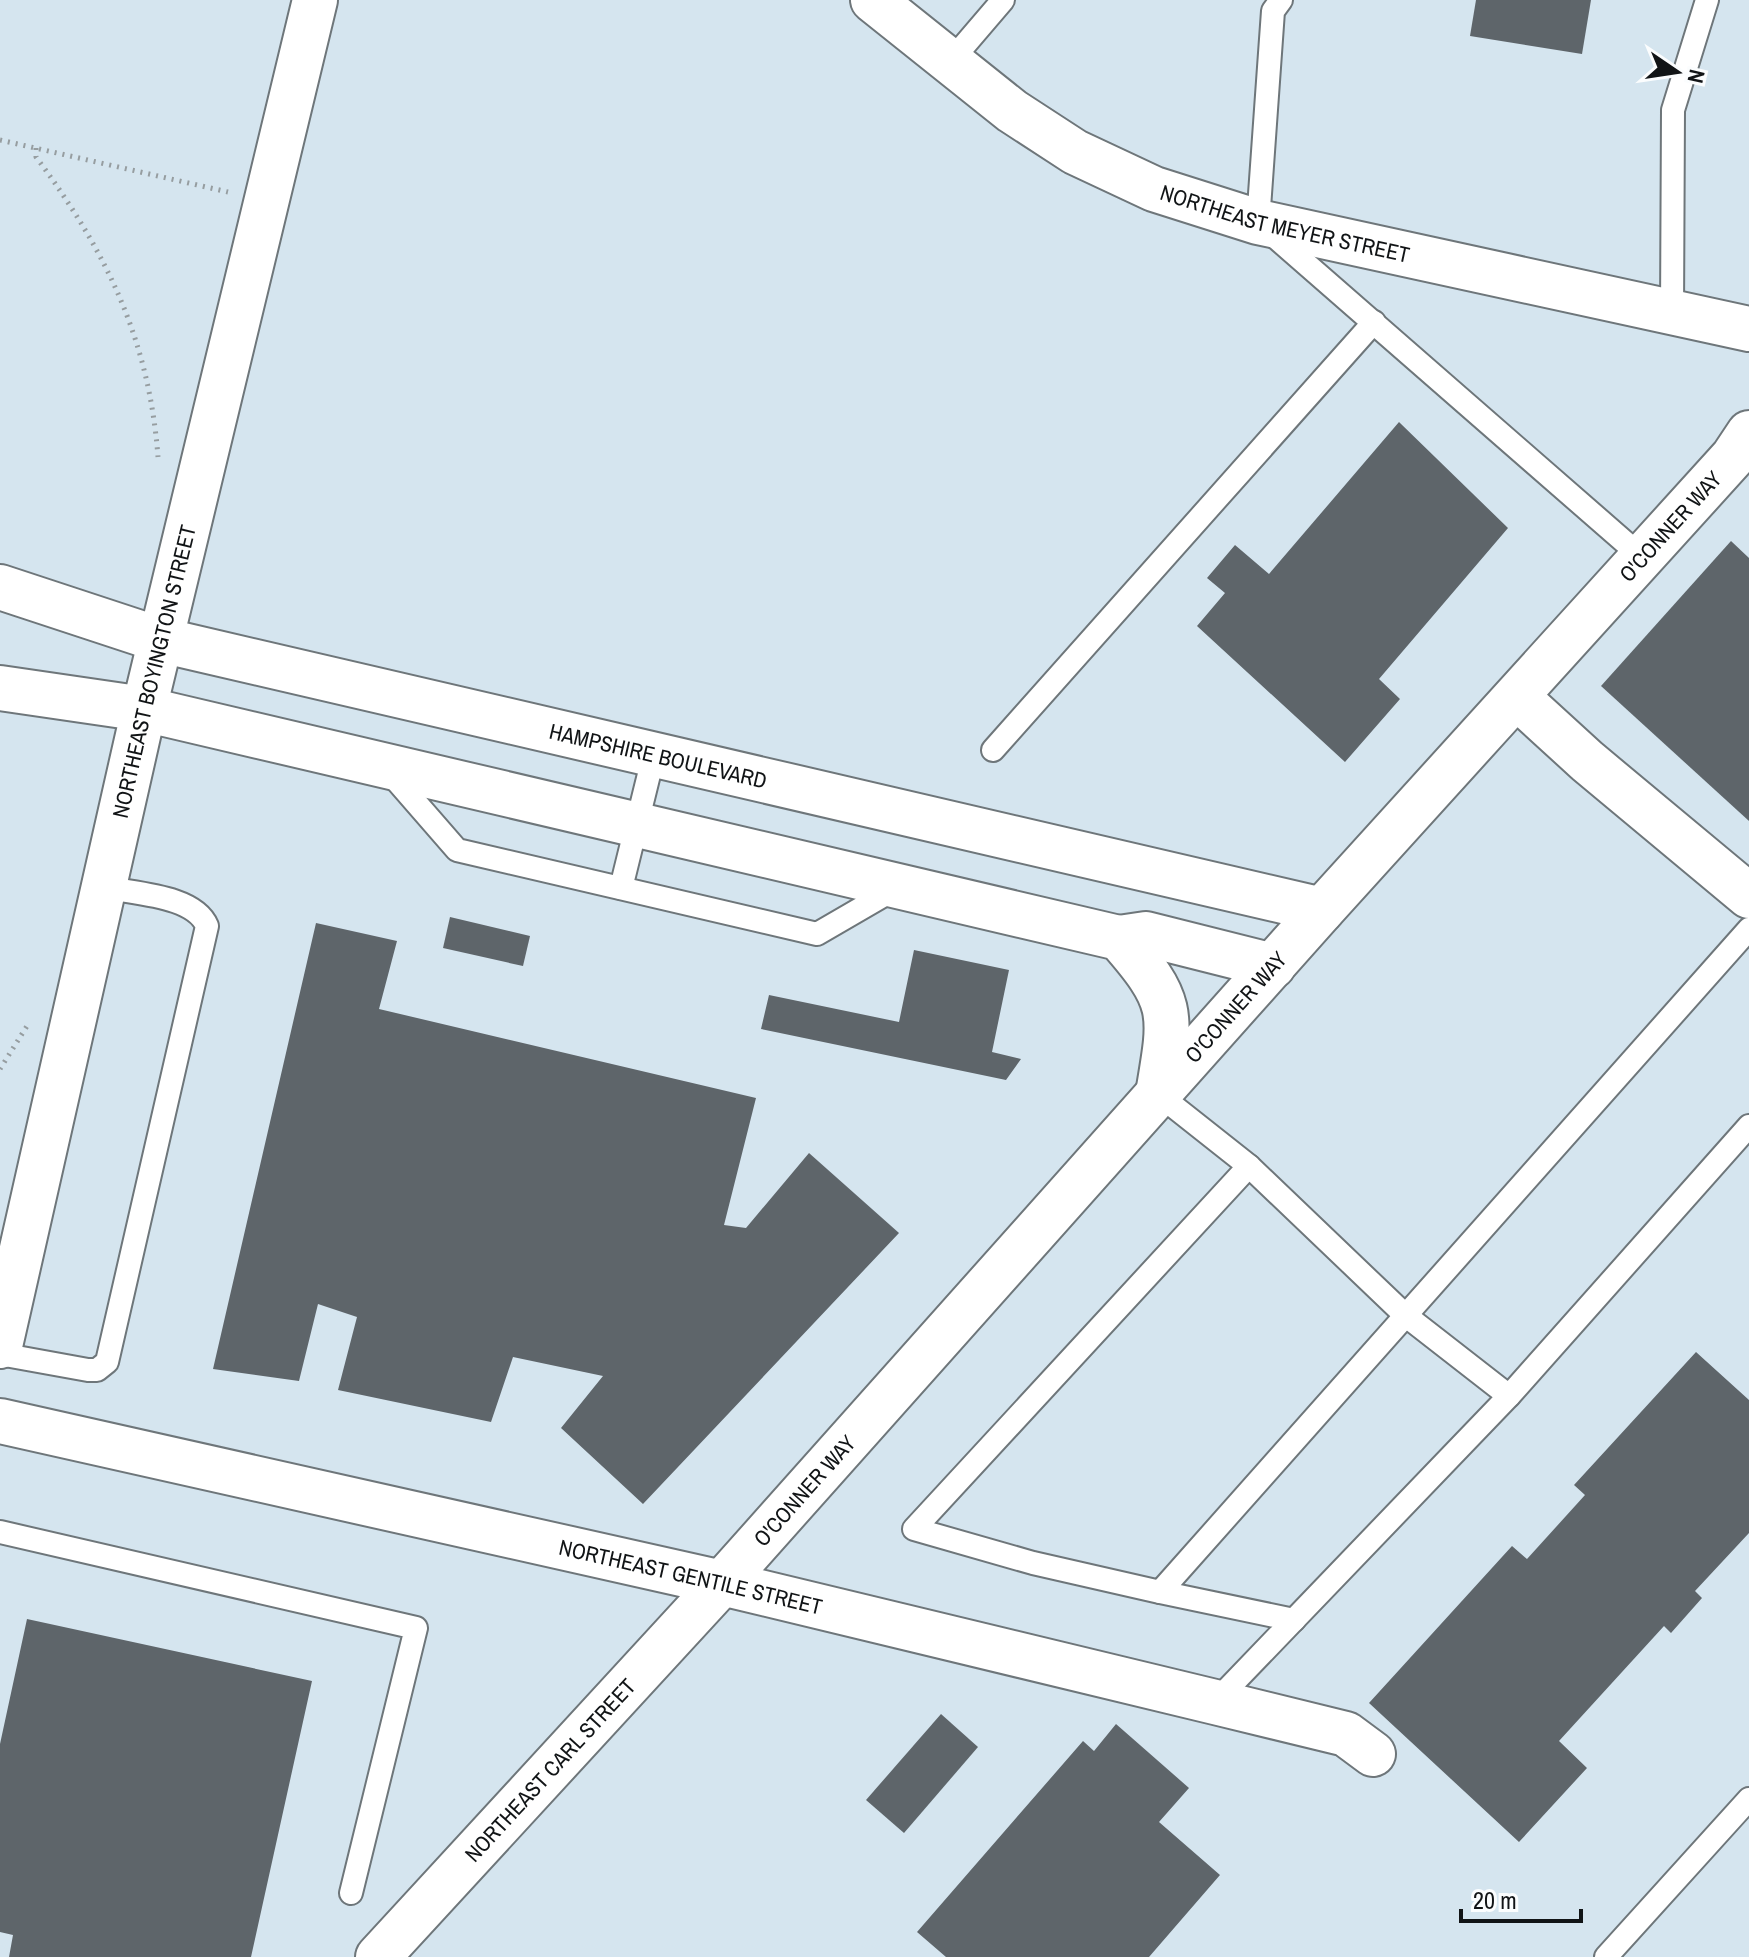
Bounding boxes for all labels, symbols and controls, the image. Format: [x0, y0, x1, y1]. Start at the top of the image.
north arrow [1637, 32, 1717, 112]
text: N [1680, 67, 1713, 86]
street label: NORTHEAST MEYER STREET [1157, 177, 1412, 270]
street label: O'CONNER WAY [1612, 464, 1728, 588]
street label: NORTHEAST BOYINGTON STREET [105, 522, 203, 821]
street label: HAMPSHIRE BOULEVARD [547, 716, 770, 795]
street label: O'CONNER WAY [1178, 945, 1293, 1069]
street label: O'CONNER WAY [747, 1428, 862, 1553]
street label: NORTHEAST GENTILE STREET [556, 1532, 825, 1622]
street label: NORTHEAST CARL STREET [458, 1672, 642, 1868]
scale bar [1461, 1873, 1581, 1923]
text: 20 m [1473, 1884, 1517, 1916]

